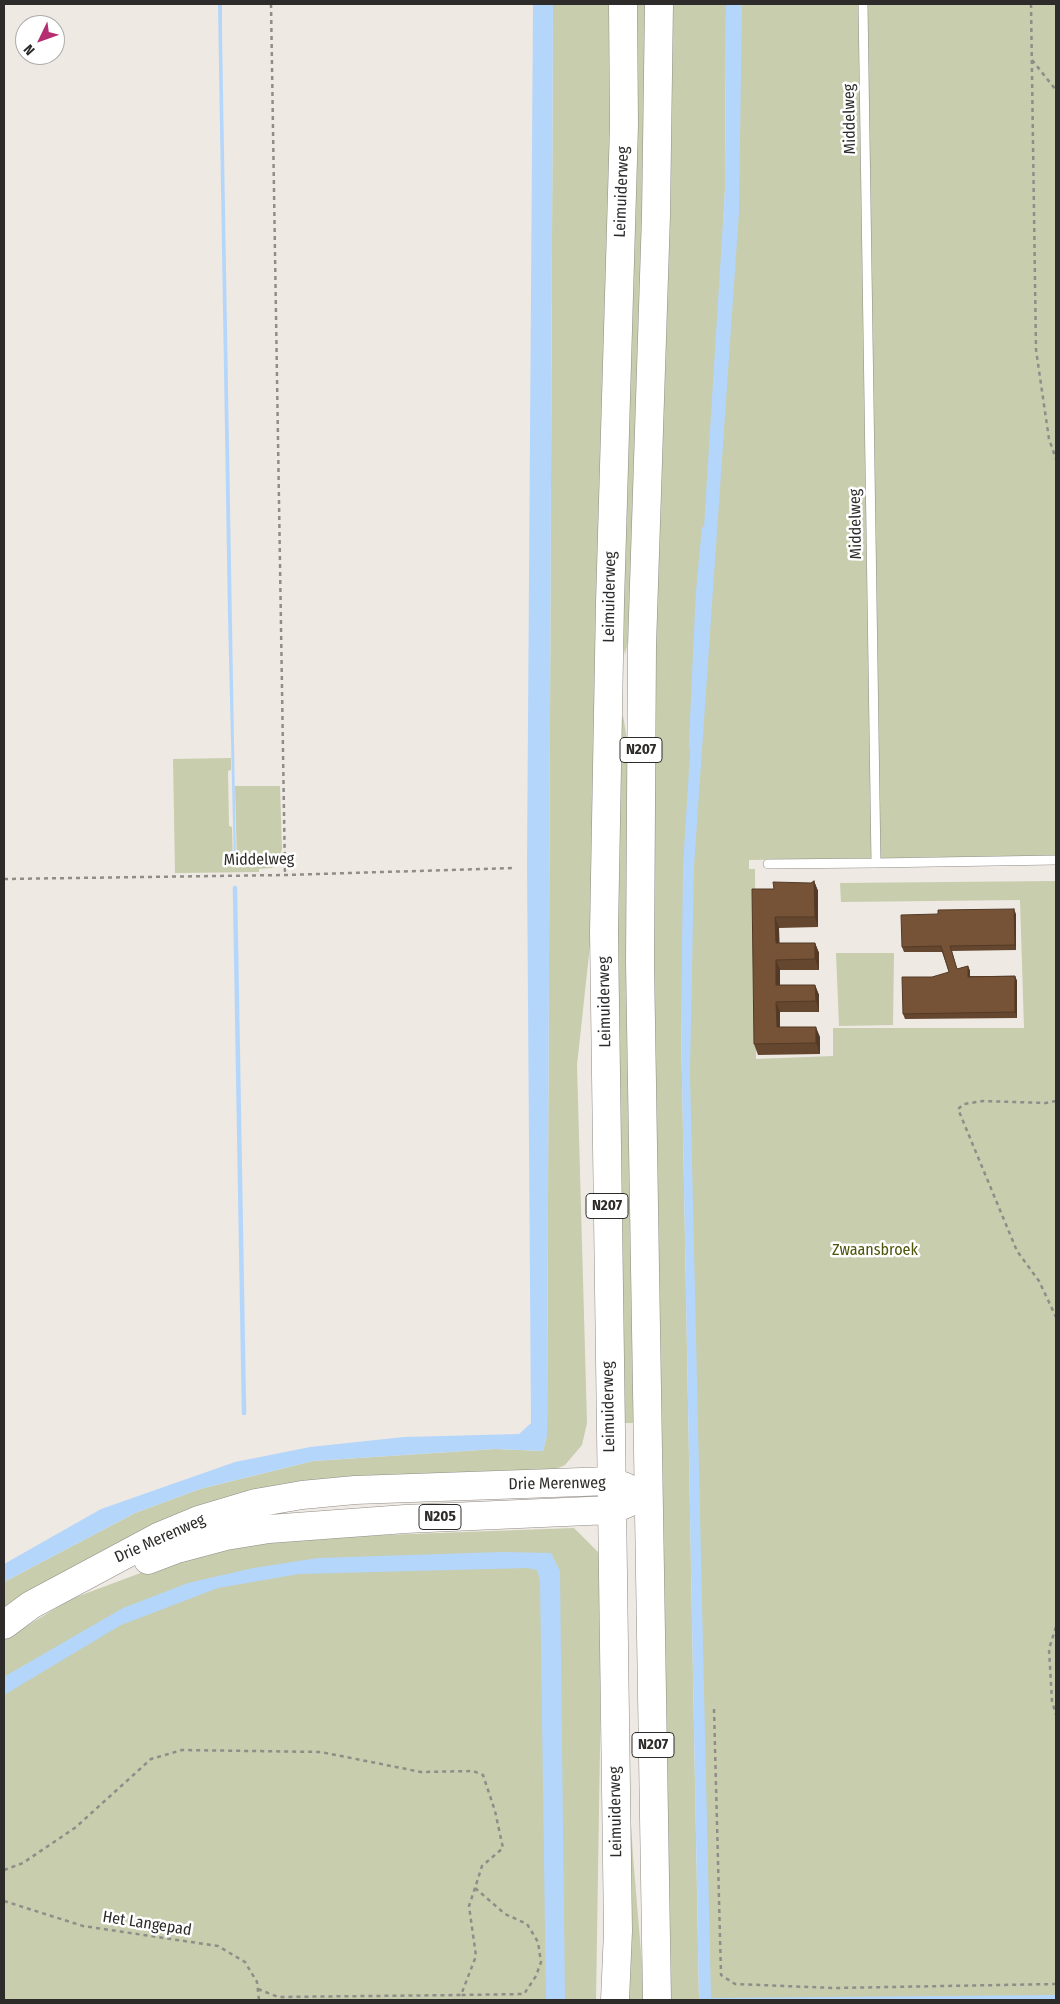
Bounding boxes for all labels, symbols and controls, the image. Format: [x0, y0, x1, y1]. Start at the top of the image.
north arrow [15, 15, 65, 65]
text: N [20, 41, 38, 59]
street label: Middelweg [840, 84, 860, 154]
street label: Leimuiderweg [611, 146, 633, 238]
street label: Middelweg [846, 489, 866, 559]
street label: Leimuiderweg [600, 551, 620, 643]
road number: N207 [620, 738, 662, 762]
street label: Middelweg [224, 850, 294, 870]
street label: Leimuiderweg [595, 956, 615, 1048]
road number: N207 [586, 1194, 628, 1218]
park label: Zwaansbroek [832, 1241, 918, 1261]
street label: Leimuiderweg [599, 1361, 619, 1453]
street label: Drie Merenweg [508, 1474, 606, 1494]
road number: N205 [419, 1504, 461, 1530]
street label: Drie Merenweg [112, 1510, 208, 1568]
road number: N207 [632, 1732, 674, 1758]
street label: Leimuiderweg [606, 1766, 626, 1858]
street label: Het Langepad [101, 1907, 193, 1941]

